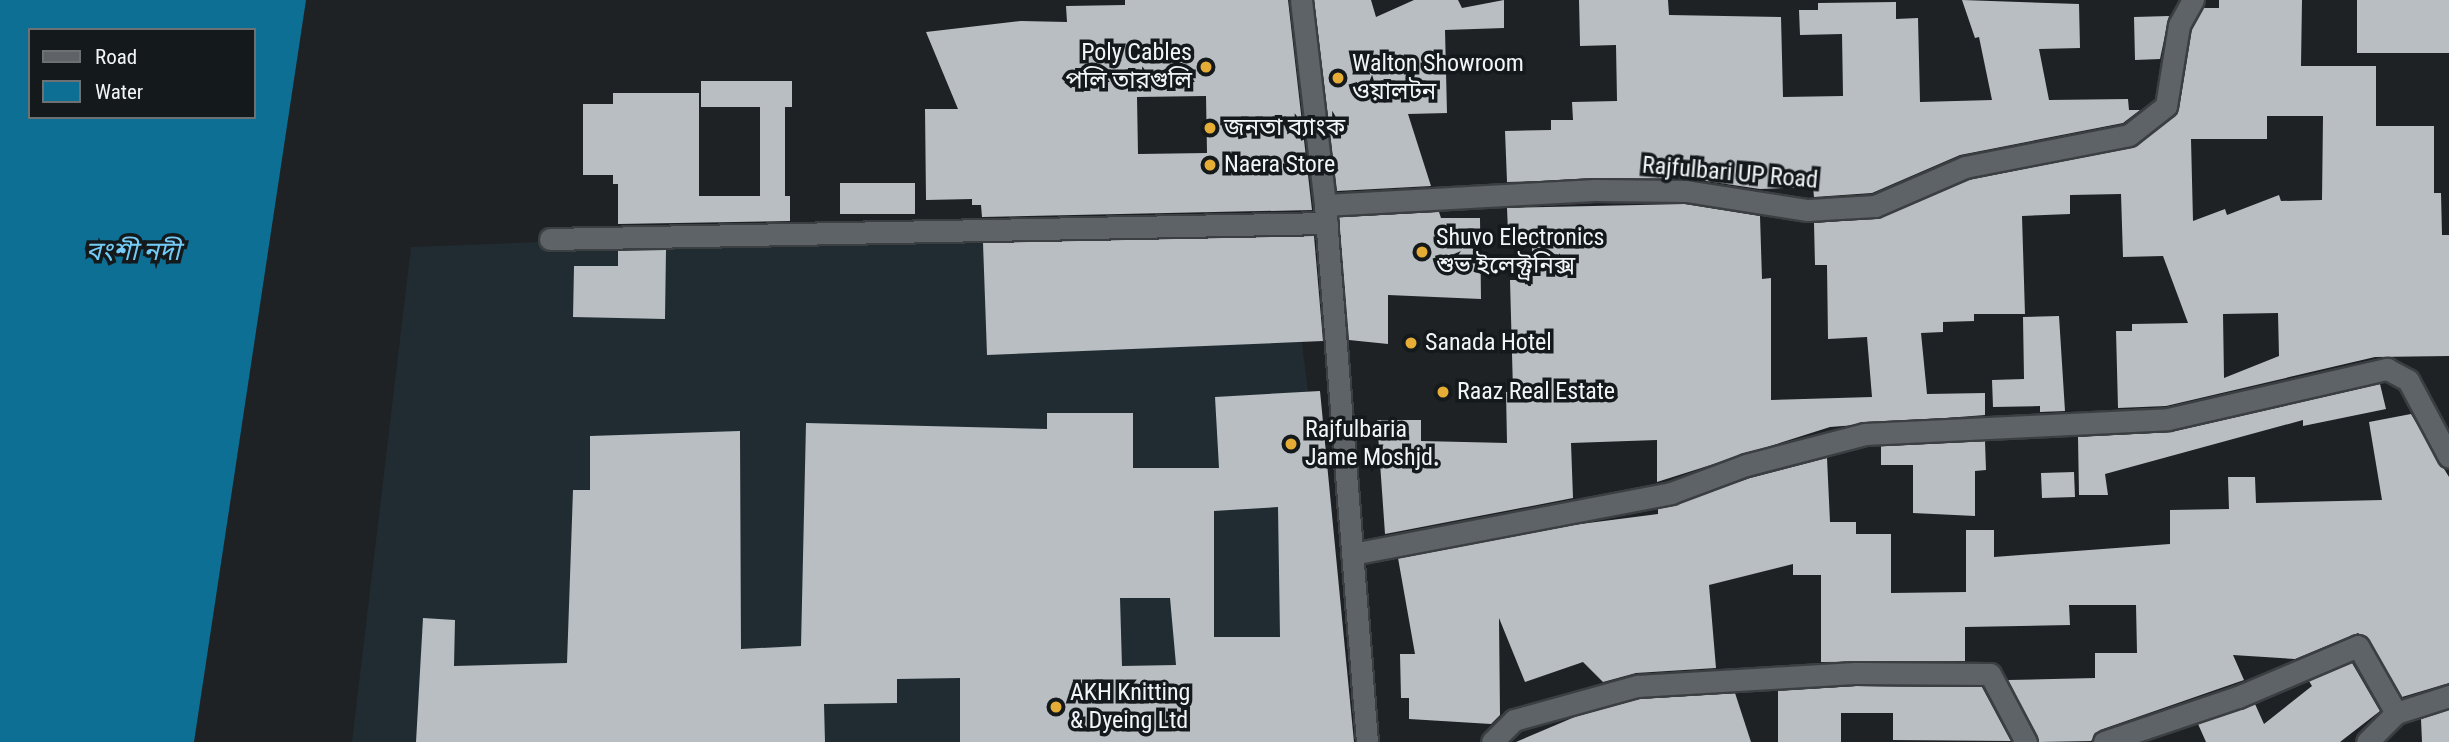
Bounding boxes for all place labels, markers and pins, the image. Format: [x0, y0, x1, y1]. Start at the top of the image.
place label: Poly Cables পলি তারগুলি [1066, 39, 1192, 95]
place label: Walton Showroom ওয়ালটন [1352, 50, 1524, 106]
marker: Poly Cables পলি তারগুলি [1198, 59, 1214, 75]
marker: Walton Showroom ওয়ালটন [1330, 70, 1346, 86]
place label: জনতা ব্যাংক [1224, 114, 1345, 142]
marker: জনতা ব্যাংক [1202, 120, 1218, 136]
place label: Naera Store [1224, 151, 1335, 179]
marker: Naera Store [1202, 157, 1218, 173]
place label: Shuvo Electronics শুভ ইলেক্ট্রনিক্স [1436, 224, 1604, 280]
marker: Shuvo Electronics শুভ ইলেক্ট্রনিক্স [1414, 244, 1430, 260]
place label: Sanada Hotel [1425, 329, 1552, 357]
marker: Sanada Hotel [1403, 335, 1419, 351]
place label: Raaz Real Estate [1457, 378, 1615, 406]
marker: Raaz Real Estate [1435, 384, 1451, 400]
place label: Rajfulbaria Jame Moshjd. [1305, 416, 1439, 472]
marker: Rajfulbaria Jame Moshjd. [1283, 436, 1299, 452]
place label: AKH Knitting & Dyeing Ltd [1070, 679, 1190, 735]
marker: AKH Knitting & Dyeing Ltd [1048, 699, 1064, 715]

